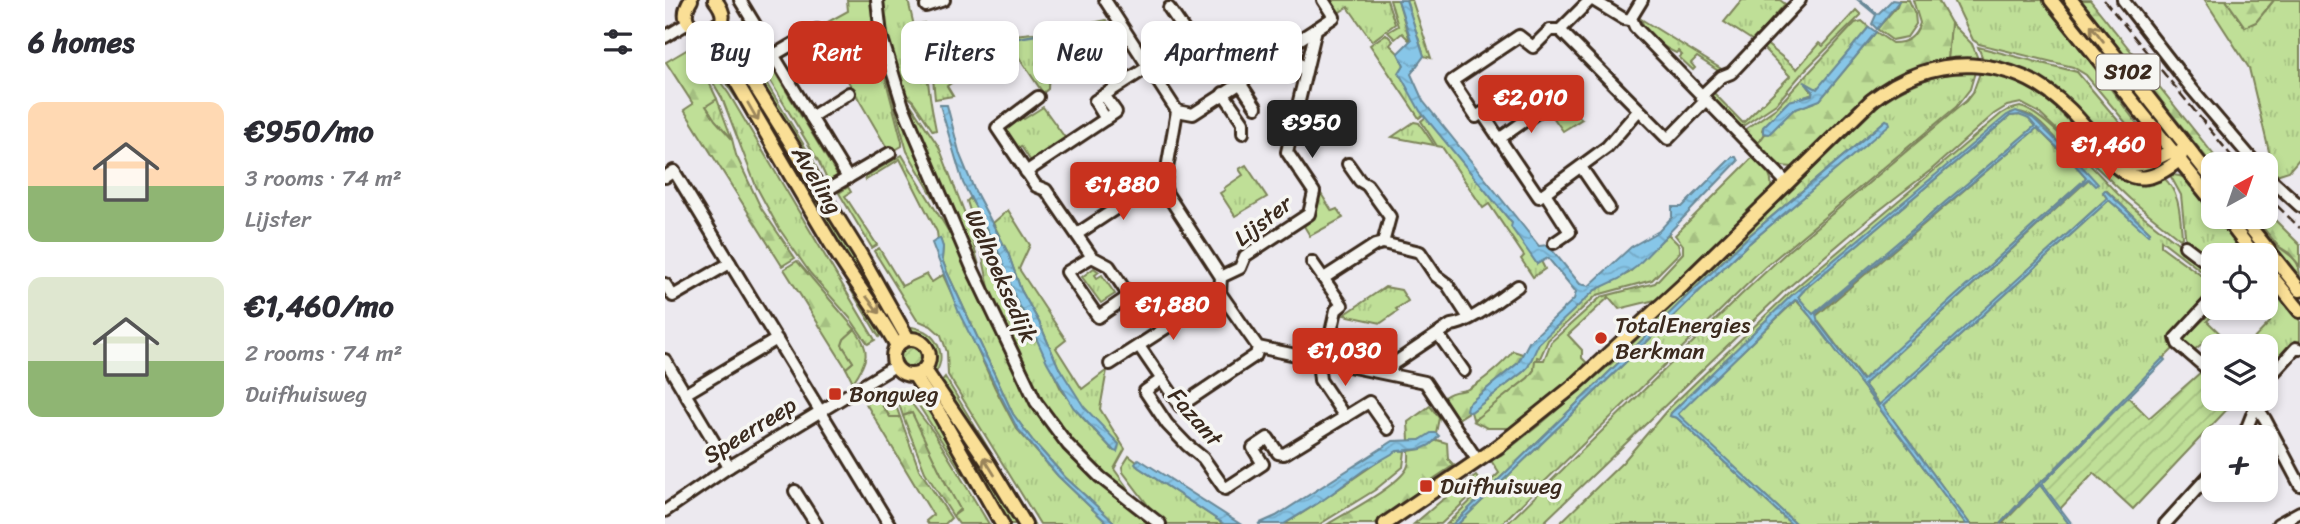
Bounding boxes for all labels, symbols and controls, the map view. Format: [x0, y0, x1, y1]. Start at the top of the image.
text: 6 homes [28, 15, 135, 69]
chip: Buy [686, 21, 774, 84]
chip: Rent [788, 21, 887, 84]
chip: Filters [901, 21, 1019, 84]
chip: New [1033, 21, 1127, 84]
chip: Apartment [1141, 21, 1302, 84]
icon: filters [599, 23, 637, 61]
one-way arrow [2089, 24, 2104, 43]
road number: S102 [2097, 55, 2159, 90]
pin: €2,010 [1474, 76, 1588, 135]
text: €2,010 [1494, 77, 1568, 118]
pin: €950 [1271, 100, 1353, 160]
one-way arrow [747, 101, 760, 122]
text: €950 [1283, 102, 1341, 143]
text: €950/mo [245, 104, 374, 158]
pin: €1,460 [2052, 122, 2166, 182]
text: €1,460 [2072, 124, 2146, 165]
icon: home [84, 130, 168, 214]
street label: Aveling [780, 137, 854, 223]
north arrow [2201, 152, 2279, 229]
map controls [2201, 152, 2278, 502]
text: 3 rooms · 74 m² [245, 158, 402, 199]
pin: €1,880 [1066, 162, 1180, 222]
text: €1,880 [1086, 164, 1160, 205]
street label: Lijster [1225, 184, 1303, 257]
text: Lijster [245, 199, 311, 240]
street label: Welhoeksedijk [953, 202, 1049, 350]
button: locate [2201, 243, 2278, 320]
text: €1,460/mo [245, 279, 394, 333]
pin: €1,880 [1116, 282, 1230, 342]
text: €1,880 [1136, 284, 1210, 325]
one-way arrow [865, 295, 880, 314]
icon: home [84, 305, 168, 389]
place label: TotalEnergies Berkman [1615, 305, 1751, 372]
pin: €1,030 [1288, 328, 1402, 388]
text: €1,030 [1308, 330, 1382, 371]
marker: TotalEnergies Berkman [1593, 330, 1609, 346]
text: 2 rooms · 74 m² [245, 333, 402, 374]
button: layers [2201, 334, 2278, 411]
text: Duifhuisweg [245, 374, 367, 415]
place label: Bongweg [849, 374, 939, 415]
street label: Fazant [1157, 378, 1234, 457]
street label: Speerreep [695, 385, 805, 475]
marker: Bongweg [827, 386, 843, 402]
button: + [2201, 425, 2278, 502]
one-way arrow [982, 457, 997, 476]
place label: Duifhuisweg [1440, 466, 1562, 507]
marker: Duifhuisweg [1418, 478, 1434, 494]

